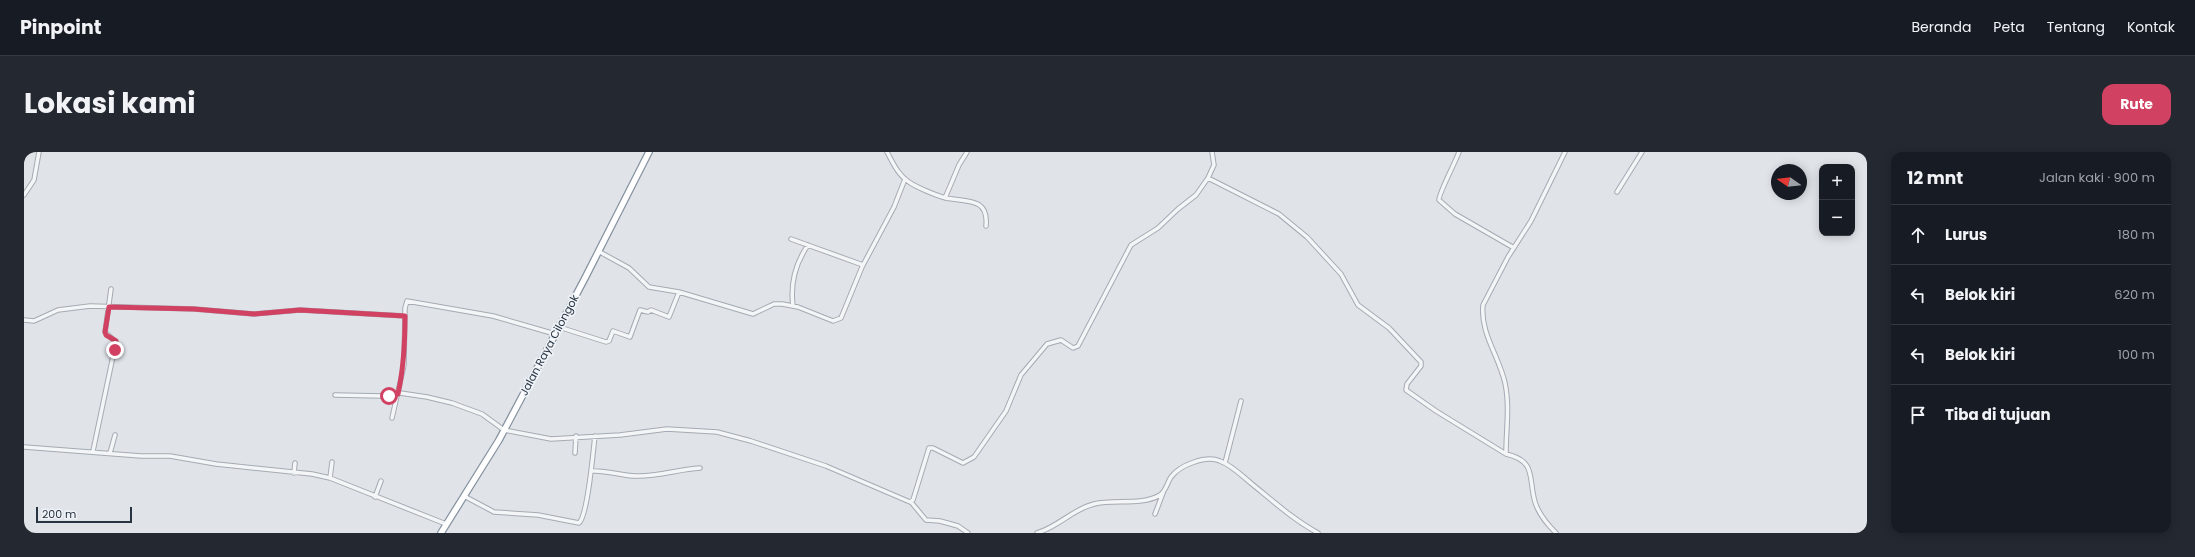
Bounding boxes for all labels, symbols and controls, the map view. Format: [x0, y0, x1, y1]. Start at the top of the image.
text: Pinpoint [20, 14, 101, 41]
text: Beranda [1912, 17, 1971, 37]
text: Peta [1993, 17, 2025, 37]
text: Tentang [2047, 17, 2105, 37]
text: Kontak [2127, 17, 2175, 37]
text: Lokasi kami [24, 84, 196, 123]
button: Rute [2102, 84, 2171, 125]
north arrow [1771, 164, 1807, 200]
map controls [1819, 164, 1855, 236]
button: + [1819, 164, 1855, 200]
text: 12 mnt [1907, 166, 1963, 190]
text: Jalan kaki · 900 m [2039, 168, 2155, 187]
button: − [1819, 200, 1855, 236]
icon: ahead [1907, 224, 1929, 246]
text: Lurus [1945, 224, 1987, 245]
text: 180 m [2118, 225, 2155, 244]
icon: left [1907, 284, 1929, 306]
text: Belok kiri [1945, 284, 2015, 305]
text: 620 m [2114, 285, 2155, 304]
street label: Jalan Raya Cilongok [516, 291, 583, 398]
route end [106, 341, 124, 359]
icon: left [1907, 344, 1929, 366]
text: Belok kiri [1945, 344, 2015, 365]
text: 100 m [2118, 345, 2155, 364]
route start [380, 387, 398, 405]
icon: arrive [1907, 404, 1929, 426]
text: Tiba di tujuan [1945, 404, 2051, 425]
scale bar [36, 505, 132, 524]
text: 200 m [42, 506, 76, 522]

